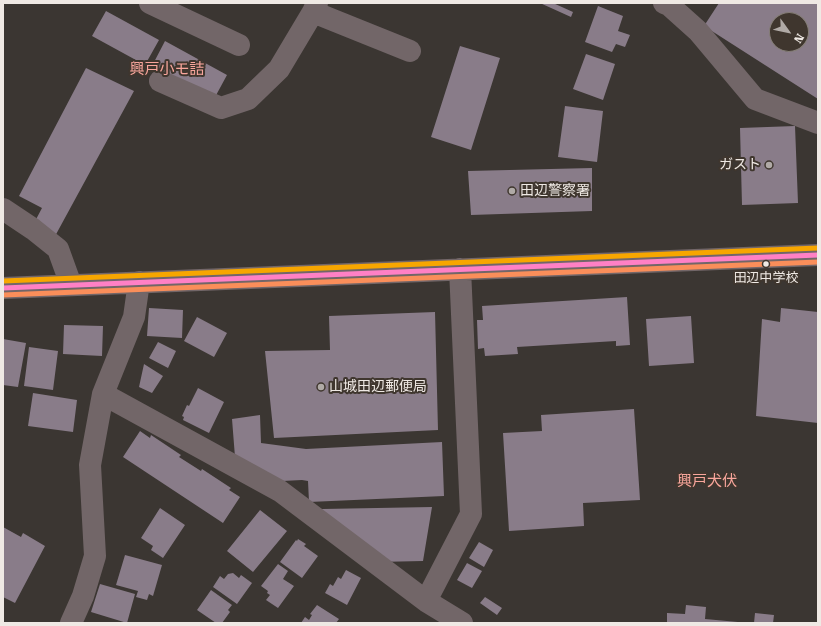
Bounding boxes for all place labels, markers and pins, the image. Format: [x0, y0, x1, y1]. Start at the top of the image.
place label: ガスト [719, 157, 761, 173]
marker: ガスト [764, 160, 774, 170]
place label: 田辺警察署 [520, 183, 590, 199]
marker: 田辺警察署 [507, 186, 517, 196]
marker: 田辺中学校 [761, 259, 771, 269]
place label: 田辺中学校 [734, 270, 798, 286]
place label: 山城田辺郵便局 [329, 379, 427, 395]
marker: 山城田辺郵便局 [316, 382, 326, 392]

